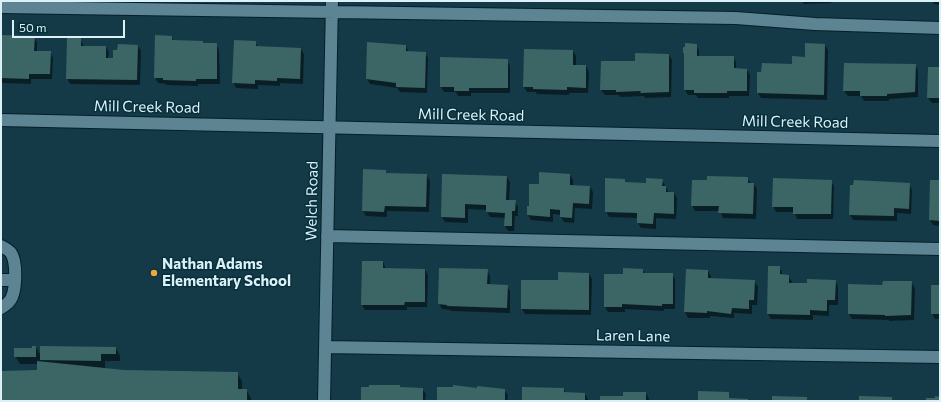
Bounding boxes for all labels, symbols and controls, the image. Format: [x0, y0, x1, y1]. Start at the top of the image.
scale bar [14, 12, 127, 38]
text: 50 m [19, 20, 47, 34]
street label: Mill Creek Road [94, 97, 200, 117]
street label: Mill Creek Road [418, 105, 524, 125]
street label: Mill Creek Road [742, 112, 848, 132]
street label: Welch Road [302, 161, 322, 241]
place label: Nathan Adams Elementary School [162, 255, 291, 290]
marker: Nathan Adams Elementary School [149, 268, 159, 278]
street label: Laren Lane [596, 326, 670, 346]

